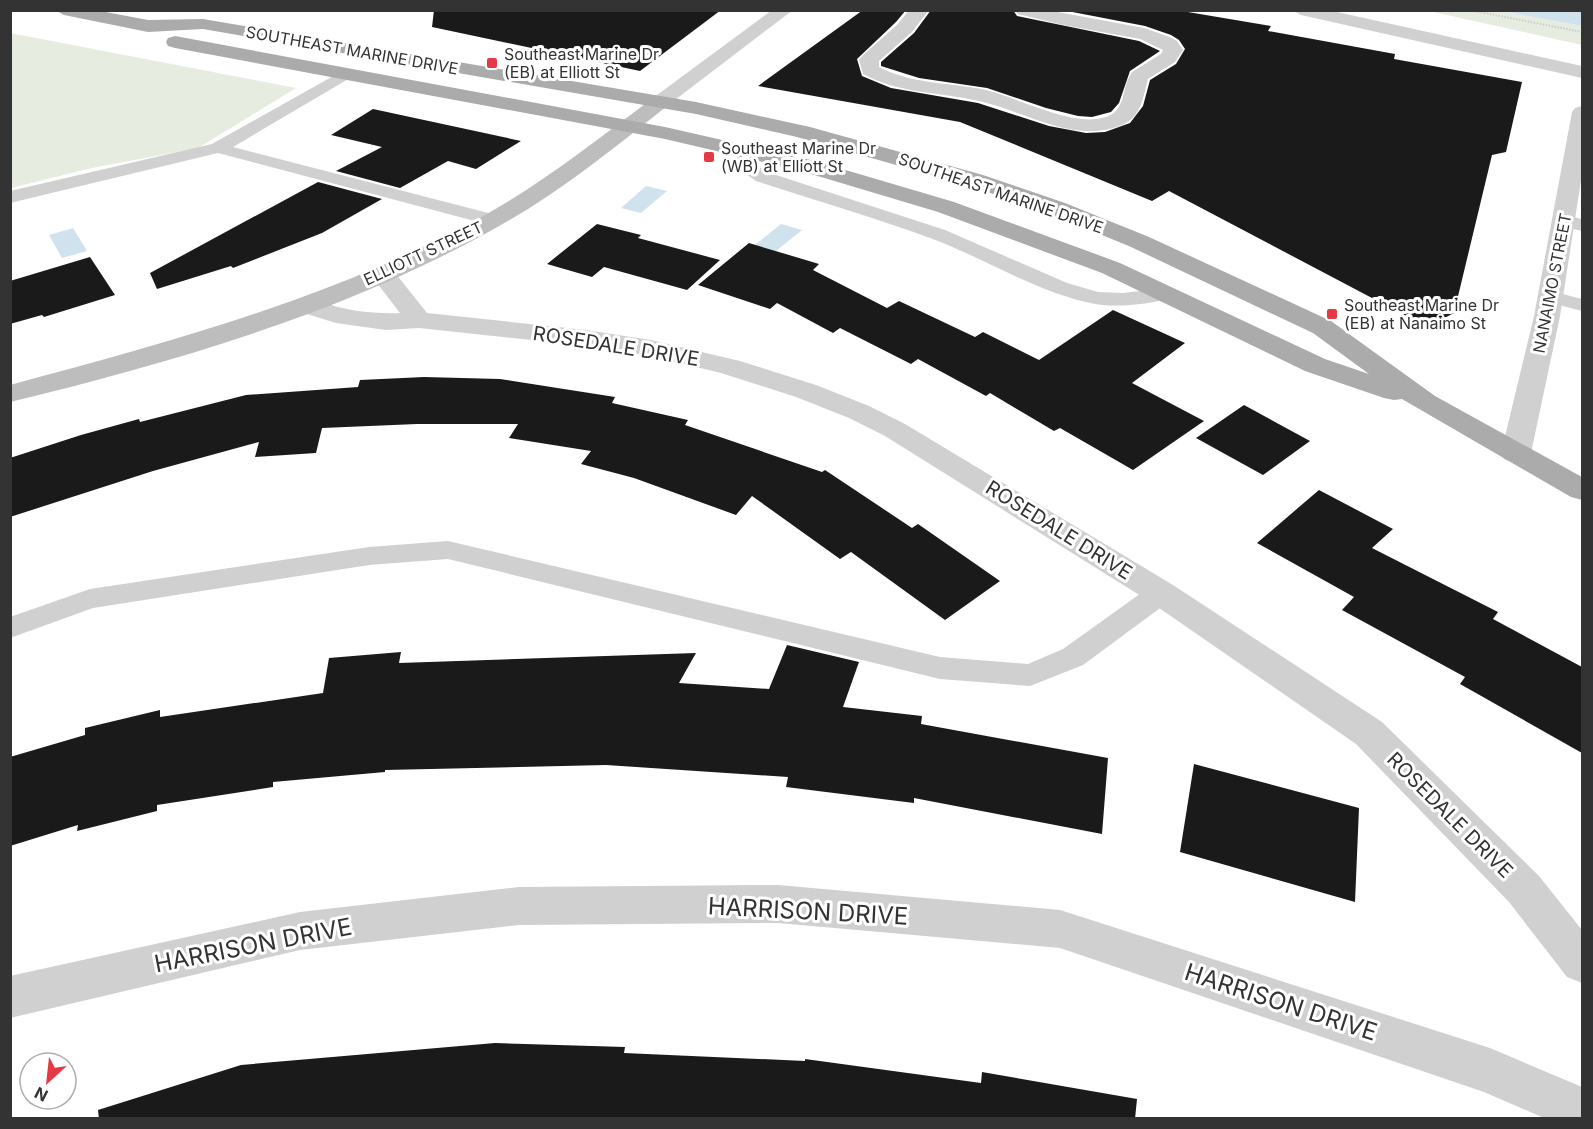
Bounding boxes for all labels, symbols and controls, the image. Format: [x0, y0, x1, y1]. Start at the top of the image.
street label: SOUTHEAST MARINE DRIVE [244, 21, 460, 79]
place label: Southeast Marine Dr (EB) at Elliott St [504, 44, 659, 82]
marker: Southeast Marine Dr (EB) at Elliott St [485, 56, 499, 70]
place label: Southeast Marine Dr (WB) at Elliott St [721, 138, 876, 176]
street label: SOUTHEAST MARINE DRIVE [896, 148, 1106, 238]
marker: Southeast Marine Dr (WB) at Elliott St [702, 150, 716, 164]
street label: NANAIMO STREET [1529, 211, 1575, 355]
street label: ELLIOTT STREET [360, 217, 486, 289]
place label: Southeast Marine Dr (EB) at Nanaimo St [1344, 295, 1499, 333]
marker: Southeast Marine Dr (EB) at Nanaimo St [1325, 307, 1339, 321]
street label: ROSEDALE DRIVE [531, 321, 701, 371]
street label: ROSEDALE DRIVE [981, 475, 1137, 585]
street label: ROSEDALE DRIVE [1382, 747, 1518, 883]
street label: HARRISON DRIVE [707, 891, 909, 931]
street label: HARRISON DRIVE [152, 912, 354, 978]
street label: HARRISON DRIVE [1181, 957, 1381, 1047]
north arrow [18, 1051, 78, 1111]
text: N [31, 1083, 51, 1106]

